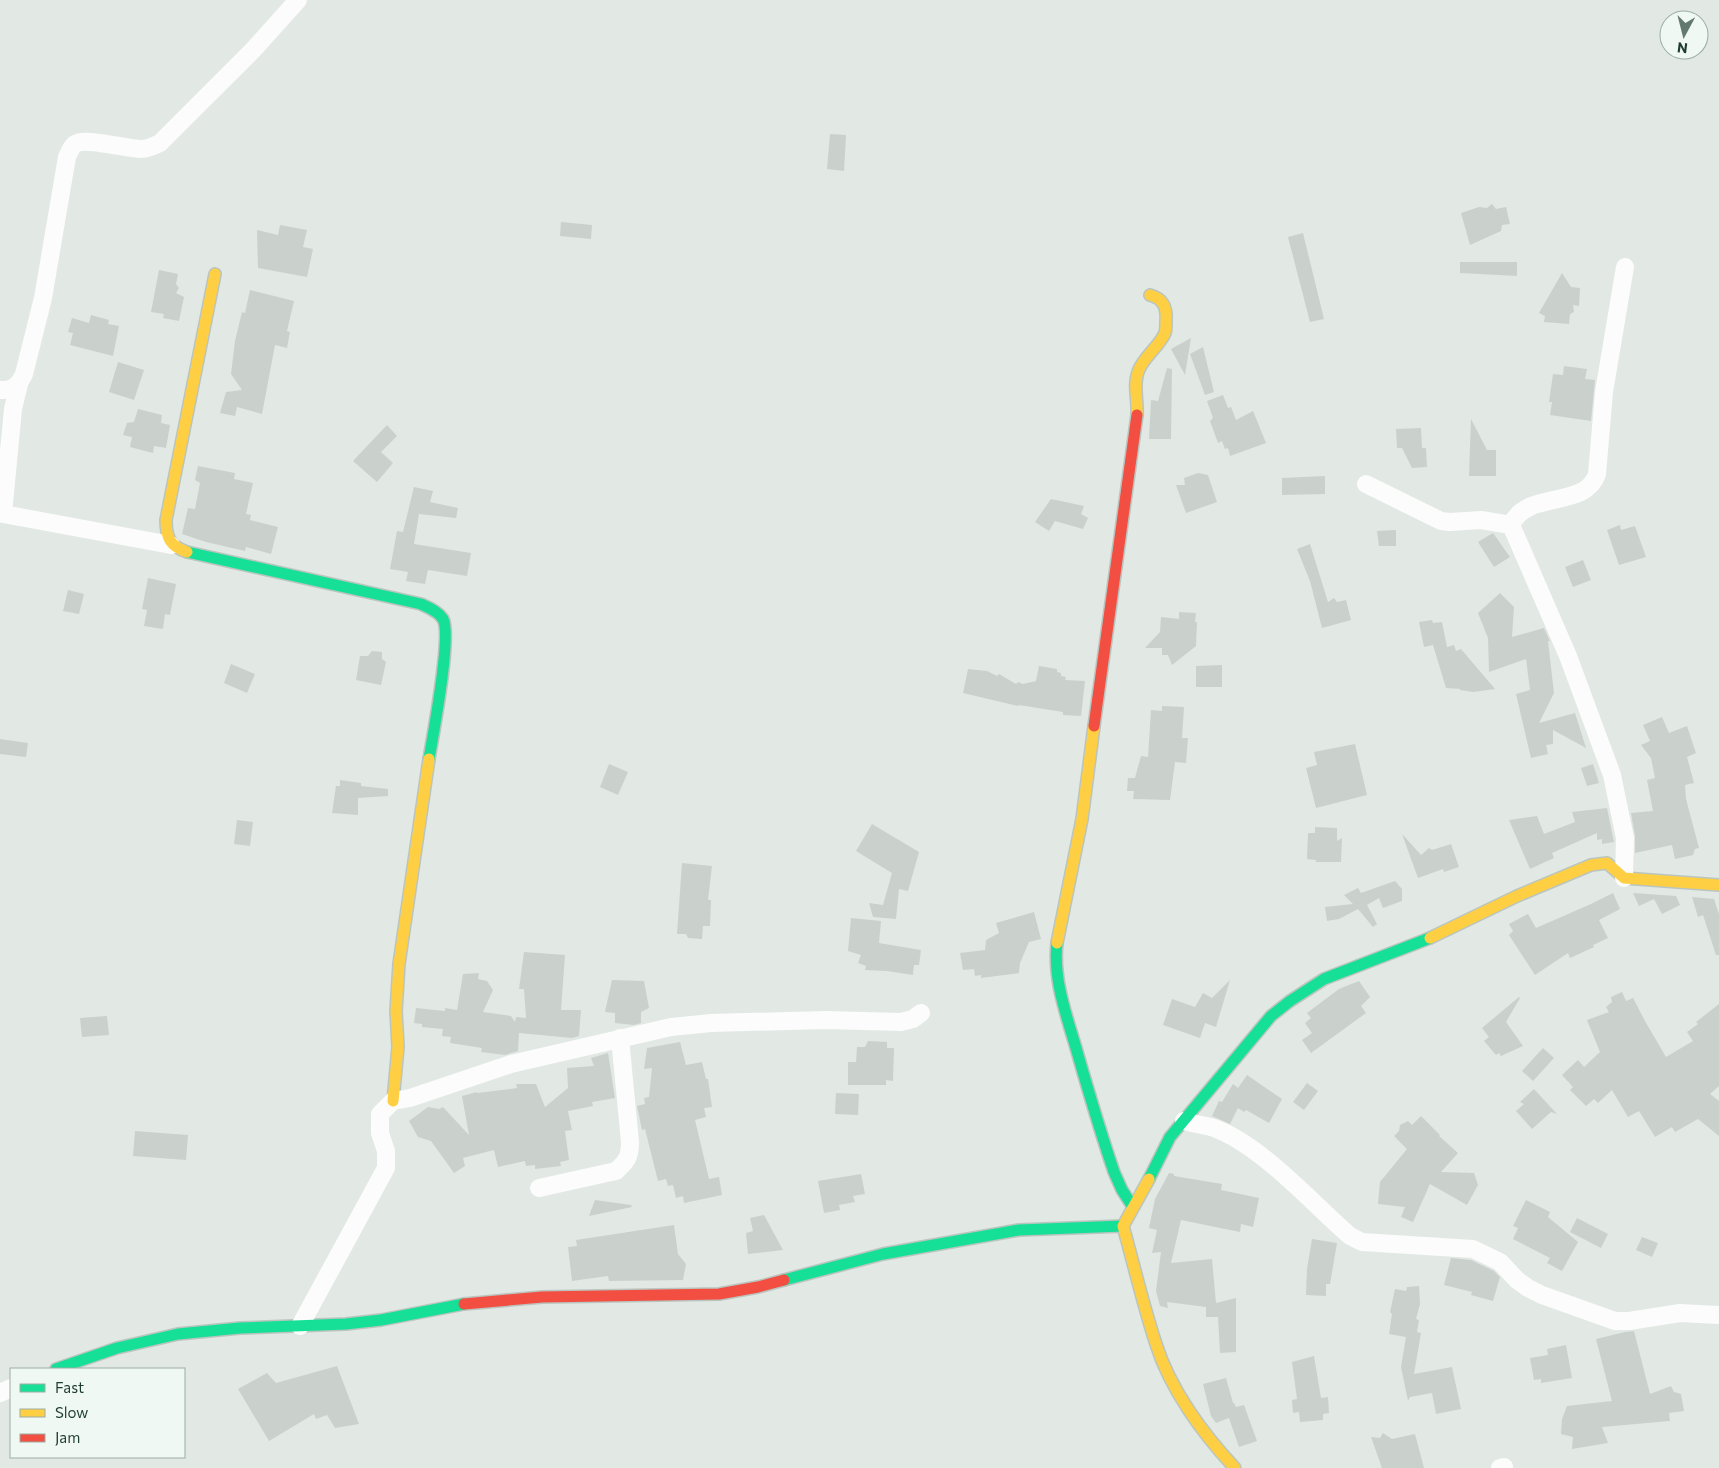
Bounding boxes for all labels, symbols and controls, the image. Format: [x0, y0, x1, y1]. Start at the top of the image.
north arrow [1659, 10, 1709, 60]
text: N [1676, 39, 1689, 57]
legend [10, 1368, 185, 1458]
text: Fast [55, 1378, 84, 1396]
text: Slow [55, 1403, 88, 1421]
text: Jam [55, 1428, 80, 1446]

